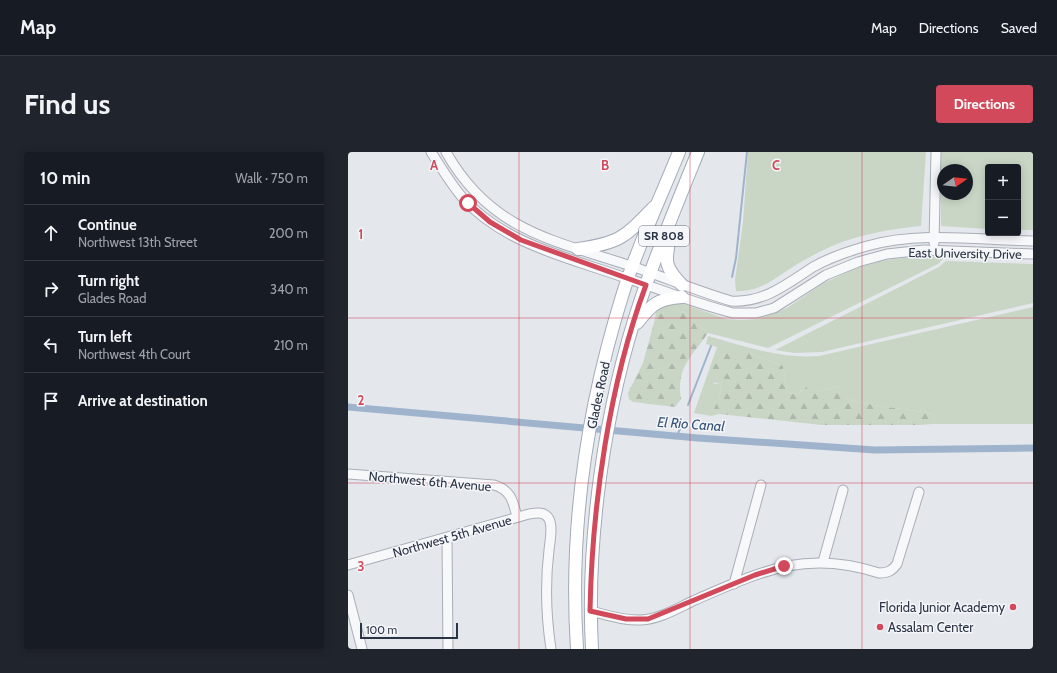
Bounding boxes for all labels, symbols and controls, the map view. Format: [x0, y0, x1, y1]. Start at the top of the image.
text: Map [20, 16, 56, 39]
text: Map [871, 19, 897, 37]
text: Directions [919, 19, 979, 37]
text: Saved [1001, 19, 1037, 37]
button: Directions [936, 85, 1033, 123]
text: Find us [24, 87, 110, 121]
text: A [430, 157, 439, 173]
text: B [601, 157, 609, 173]
text: C [772, 157, 780, 173]
north arrow [937, 164, 973, 200]
map controls [985, 164, 1021, 236]
button: + [985, 164, 1021, 200]
text: 10 min [40, 168, 90, 188]
text: Walk · 750 m [235, 170, 308, 186]
route start [459, 194, 477, 212]
button: − [985, 200, 1021, 236]
text: Continue [78, 216, 137, 234]
icon: ahead [40, 222, 62, 244]
text: 200 m [269, 225, 308, 241]
text: 1 [359, 226, 363, 242]
road number: SR 808 [639, 226, 689, 246]
text: Northwest 13th Street [78, 234, 197, 250]
street label: East University Drive [908, 244, 1022, 262]
text: Turn right [78, 272, 139, 290]
icon: right [40, 278, 62, 300]
text: 340 m [270, 281, 308, 297]
text: Glades Road [78, 290, 146, 306]
text: Turn left [78, 328, 132, 346]
icon: left [40, 334, 62, 356]
text: 210 m [274, 337, 308, 353]
text: Northwest 4th Court [78, 346, 190, 362]
street label: Glades Road [583, 360, 613, 430]
icon: arrive [40, 390, 62, 412]
text: Arrive at destination [78, 392, 208, 410]
text: 2 [358, 392, 365, 408]
water label: El Rio Canal [657, 413, 726, 435]
street label: Northwest 6th Avenue [368, 468, 492, 494]
street label: Northwest 5th Avenue [391, 511, 514, 561]
route end [775, 557, 793, 575]
text: 3 [357, 558, 365, 574]
place label: Florida Junior Academy [879, 599, 1005, 615]
marker: Florida Junior Academy [1008, 602, 1018, 612]
place label: Assalam Center [888, 619, 974, 635]
scale bar [360, 621, 458, 640]
marker: Assalam Center [875, 622, 885, 632]
text: 100 m [366, 623, 397, 637]

